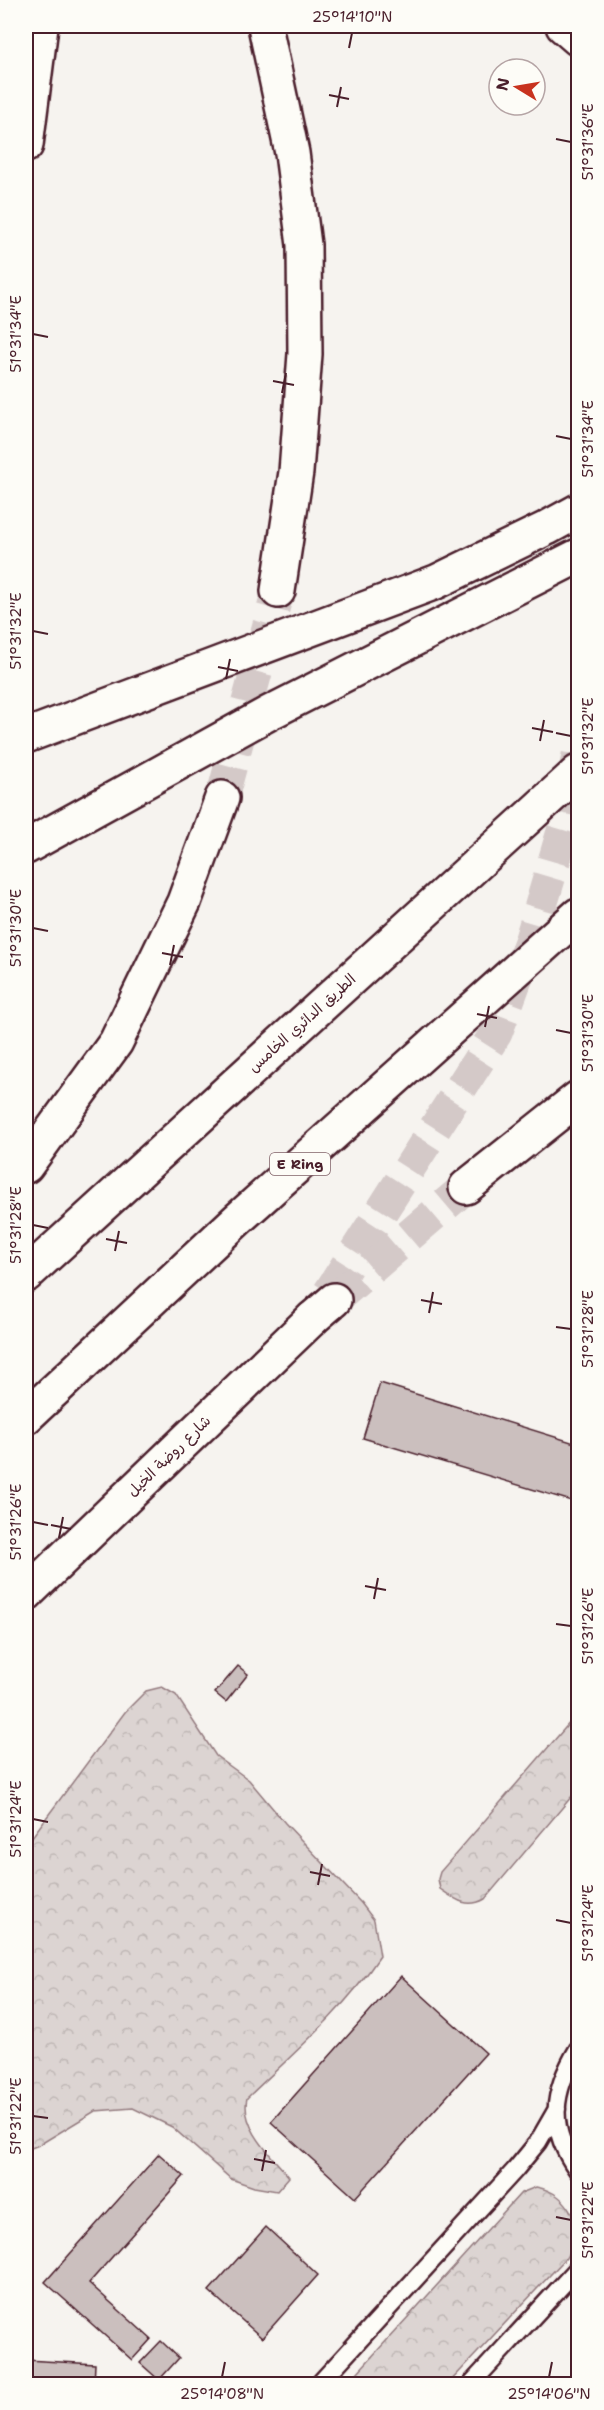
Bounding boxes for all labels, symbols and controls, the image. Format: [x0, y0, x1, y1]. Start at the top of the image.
text: 25°14'10"N [312, 7, 392, 27]
north arrow [487, 57, 547, 117]
text: N [491, 76, 514, 92]
text: 51°31'36"E [578, 103, 598, 181]
text: 51°31'34"E [6, 295, 26, 373]
text: 51°31'34"E [578, 400, 598, 478]
text: 51°31'32"E [6, 592, 26, 670]
text: 51°31'32"E [578, 697, 598, 775]
text: 51°31'30"E [6, 889, 26, 967]
street label: الطريق الدائري الخامس [244, 969, 361, 1077]
text: 51°31'30"E [578, 994, 598, 1072]
road number: E Ring [270, 1153, 330, 1175]
text: 51°31'28"E [6, 1186, 26, 1264]
text: 51°31'28"E [578, 1290, 598, 1368]
street label: شارع روضة الخيل [123, 1411, 215, 1501]
text: 51°31'26"E [6, 1484, 26, 1560]
text: 51°31'26"E [578, 1588, 598, 1664]
text: 51°31'24"E [6, 1780, 26, 1858]
text: 51°31'24"E [578, 1884, 598, 1962]
text: 51°31'22"E [6, 2077, 26, 2155]
text: 51°31'22"E [578, 2181, 598, 2259]
text: 25°14'08"N [180, 2384, 264, 2404]
text: 25°14'06"N [507, 2384, 591, 2404]

